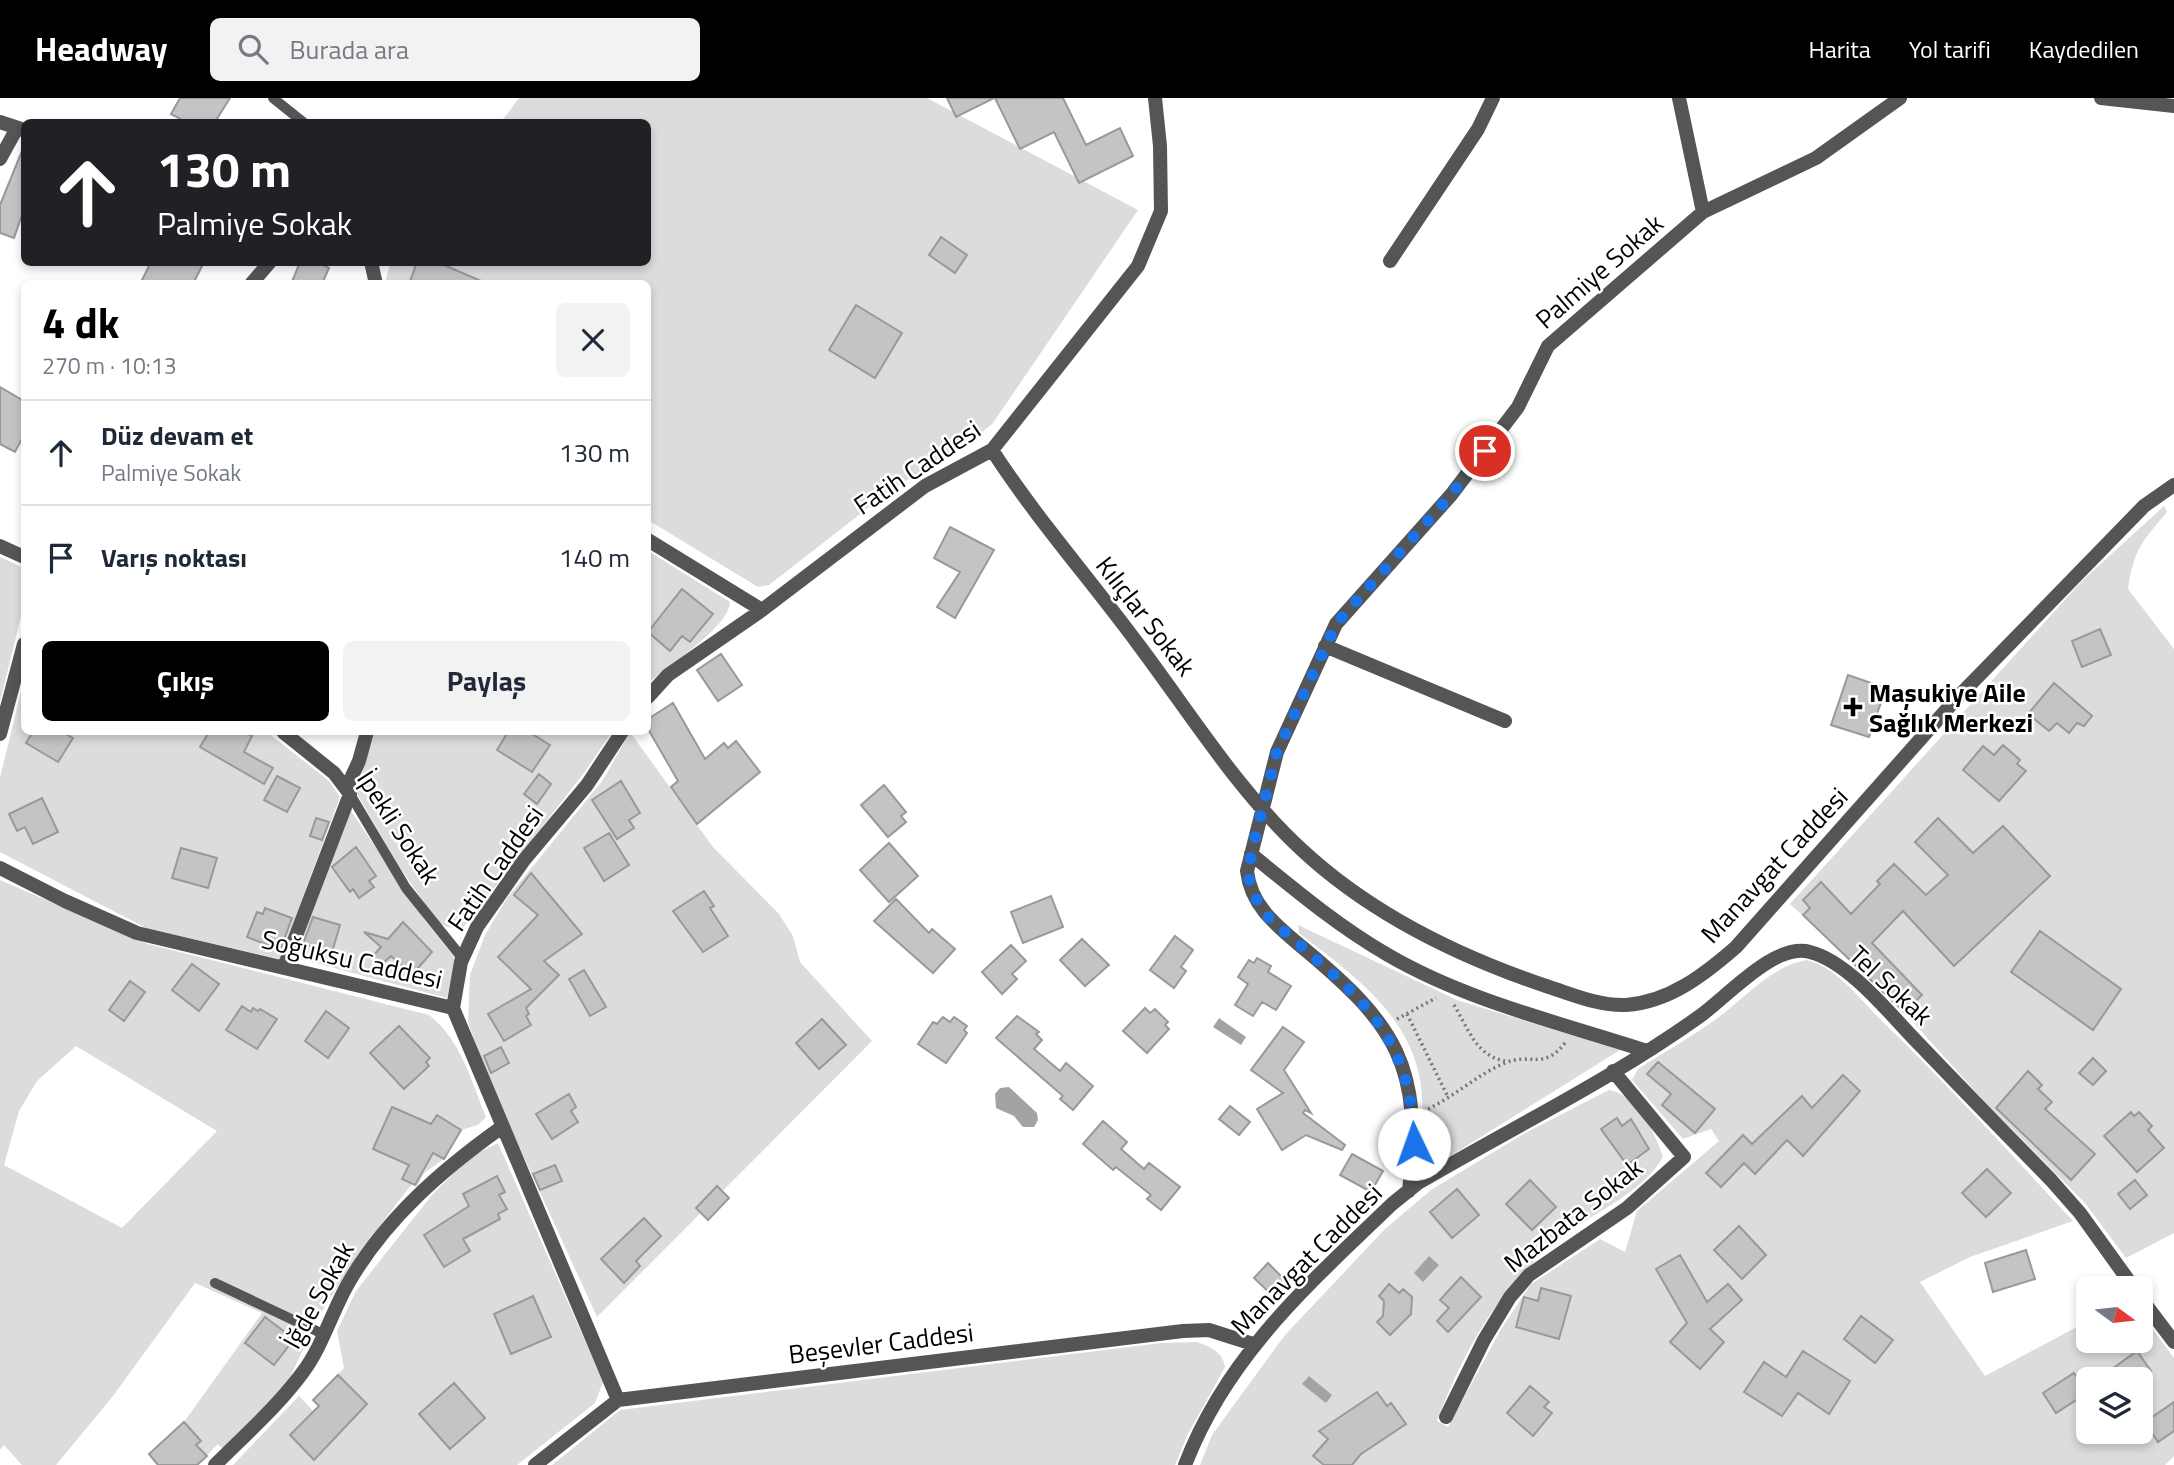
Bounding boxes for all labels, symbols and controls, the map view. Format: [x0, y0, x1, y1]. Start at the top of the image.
search box [210, 18, 700, 81]
text: Headway [35, 24, 168, 74]
icon: search [234, 30, 272, 68]
text: Burada ara [290, 30, 409, 69]
text: Harita [1809, 31, 1871, 67]
text: Yol tarifi [1909, 31, 1991, 67]
text: Kaydedilen [2029, 31, 2139, 67]
text: 130 m [157, 131, 291, 206]
icon: ahead [42, 147, 133, 238]
text: Palmiye Sokak [157, 199, 352, 247]
street label: Palmiye Sokak [1526, 204, 1672, 338]
text: 4 dk [42, 290, 119, 354]
button: close [556, 303, 630, 377]
text: 270 m · 10:13 [42, 348, 177, 383]
street label: Fatih Caddesi [846, 410, 988, 524]
text: Düz devam et [101, 416, 253, 455]
pin [1455, 421, 1515, 481]
icon: arrive [1466, 432, 1504, 470]
text: 130 m [559, 433, 630, 472]
icon: ahead [42, 434, 80, 472]
text: Palmiye Sokak [101, 455, 241, 490]
text: Varış noktası [101, 538, 247, 577]
text: 140 m [559, 538, 630, 577]
icon: arrive [42, 539, 80, 577]
street label: Kılıçlar Sokak [1087, 548, 1205, 684]
button: Çıkış [42, 641, 329, 721]
button: Paylaş [343, 641, 630, 721]
place label: Maşukiye Aile Sağlık Merkezi [1869, 673, 2033, 742]
marker: Maşukiye Aile Sağlık Merkezi [1843, 697, 1863, 717]
street label: İpekli Sokak [348, 762, 450, 892]
street label: Manavgat Caddesi [1691, 778, 1857, 952]
street label: Fatih Caddesi [437, 797, 553, 939]
street label: Soğuksu Caddesi [258, 919, 446, 999]
street label: Tel Sokak [1840, 936, 1942, 1034]
position arrow [1377, 1107, 1451, 1181]
street label: Mazbata Sokak [1495, 1148, 1651, 1282]
street label: Manavgat Caddesi [1221, 1174, 1391, 1344]
street label: İğde Sokak [272, 1234, 364, 1356]
north arrow [2076, 1276, 2152, 1353]
map controls [2076, 1276, 2153, 1444]
street label: Beşevler Caddesi [786, 1312, 976, 1374]
button: layers [2076, 1367, 2153, 1444]

